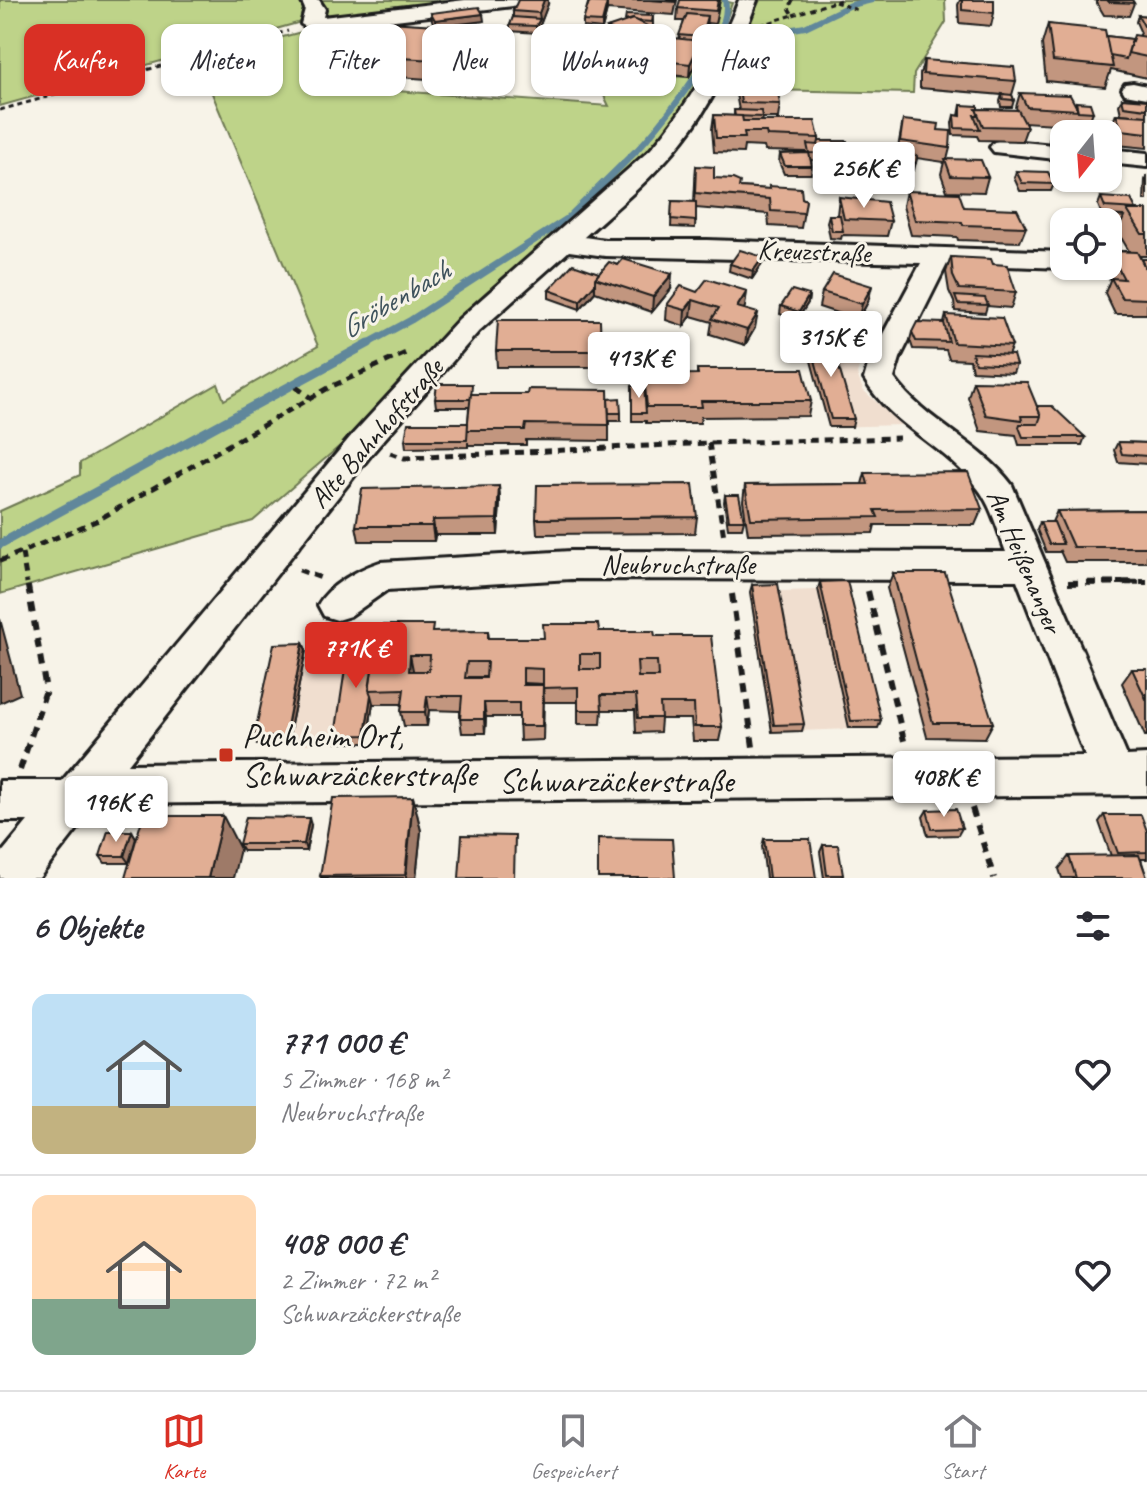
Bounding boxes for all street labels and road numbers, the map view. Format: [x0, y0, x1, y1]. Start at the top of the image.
street label: Kreuzstraße [757, 232, 873, 271]
street label: Alte Bahnhofstraße [301, 349, 452, 515]
street label: Am Heißenanger [979, 484, 1072, 641]
street label: Neubruchstraße [601, 547, 757, 582]
street label: Schwarzäckerstraße [499, 759, 736, 802]

